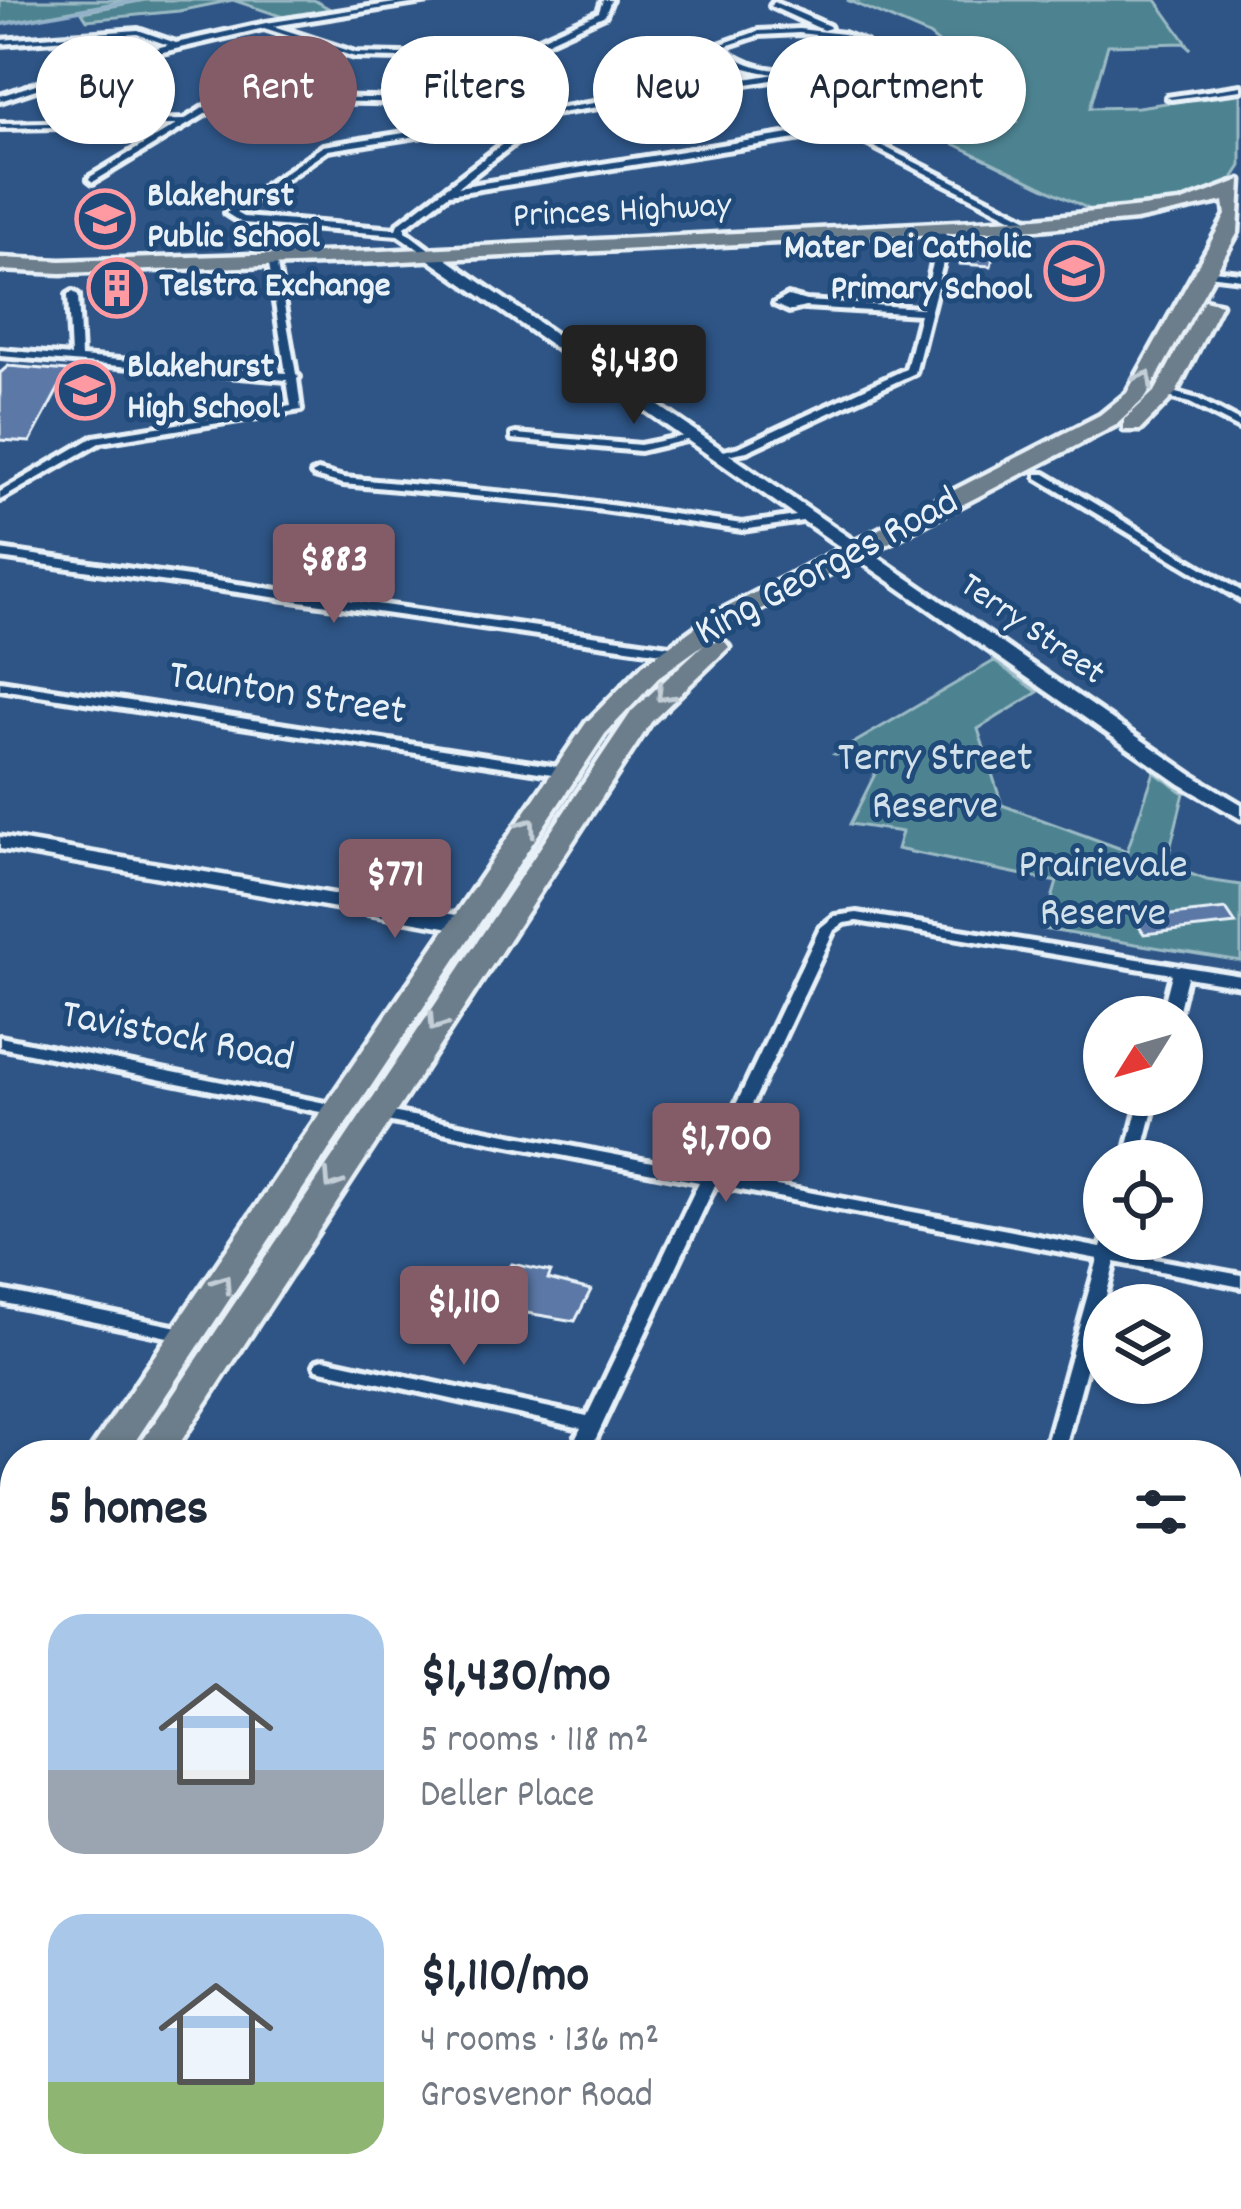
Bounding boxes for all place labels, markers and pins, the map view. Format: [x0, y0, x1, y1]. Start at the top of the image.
place label: Blakehurst Public School [147, 172, 320, 265]
school or university icon: Blakehurst Public School [74, 188, 136, 250]
place label: Mater Dei Catholic Primary School [784, 224, 1032, 317]
school or university icon: Mater Dei Catholic Primary School [1043, 240, 1105, 302]
building icon: Telstra Exchange [86, 257, 148, 319]
place label: Telstra Exchange [159, 262, 391, 314]
pin: $1,430 [536, 325, 732, 427]
place label: Blakehurst High School [127, 343, 280, 436]
school or university icon: Blakehurst High School [54, 359, 116, 421]
pin: $883 [263, 524, 405, 626]
pin: $771 [324, 839, 466, 941]
pin: $1,700 [628, 1103, 824, 1205]
pin: $1,110 [366, 1266, 562, 1368]

